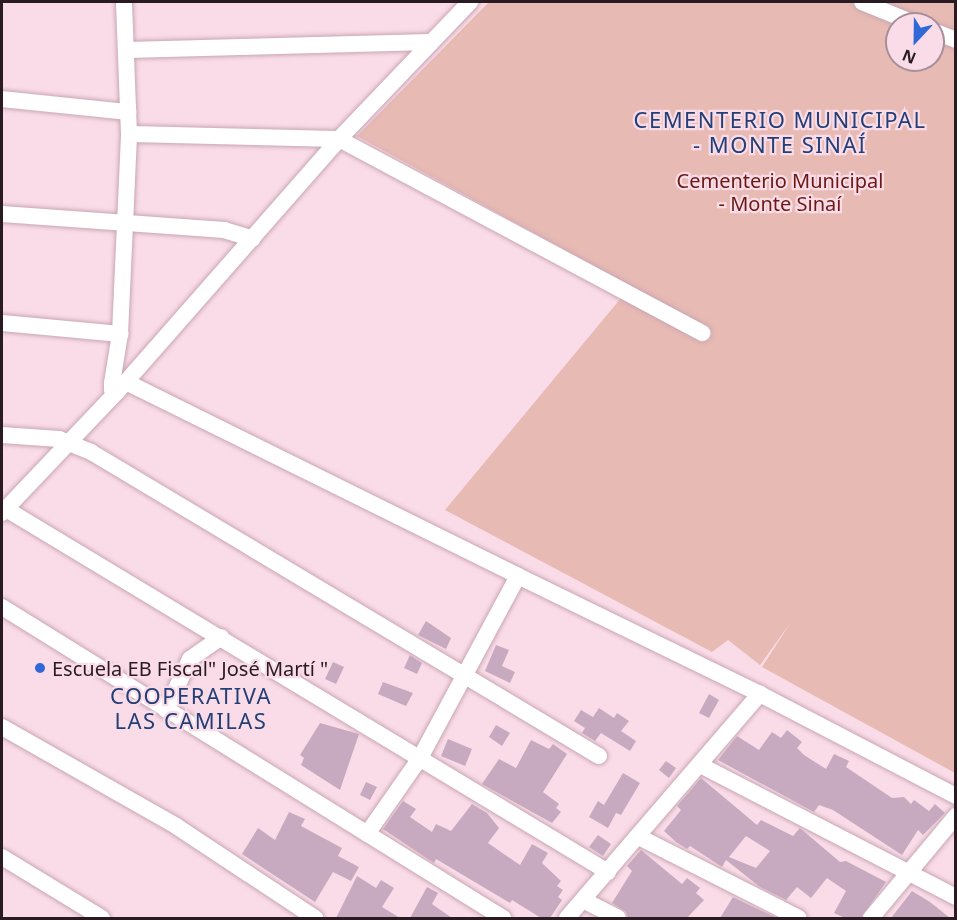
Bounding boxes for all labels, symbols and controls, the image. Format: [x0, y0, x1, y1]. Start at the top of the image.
north arrow [885, 12, 945, 72]
text: N [899, 44, 919, 69]
district label: CEMENTERIO MUNICIPAL - MONTE SINAÍ [634, 106, 926, 158]
park label: Cementerio Municipal - Monte Sinaí [677, 168, 883, 215]
place label: Escuela EB Fiscal" José Martí " [52, 656, 328, 680]
marker: Escuela EB Fiscal" José Martí " [33, 661, 47, 675]
district label: COOPERATIVA LAS CAMILAS [110, 682, 272, 734]

